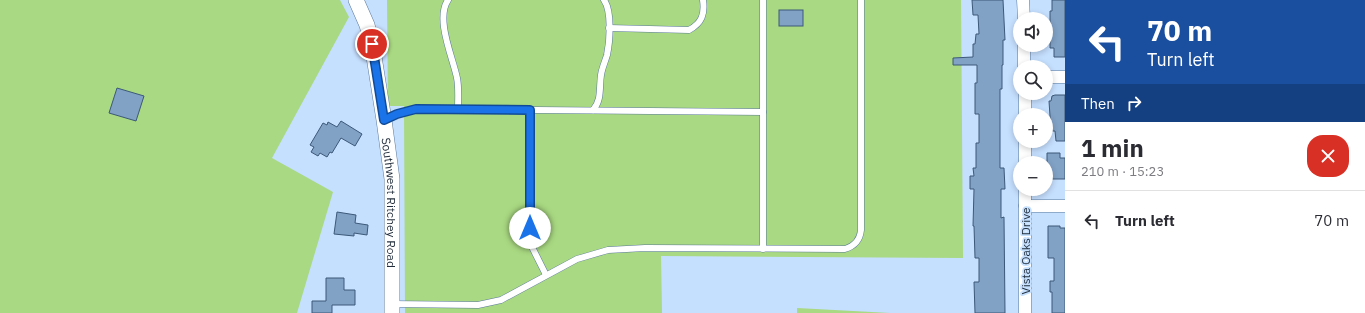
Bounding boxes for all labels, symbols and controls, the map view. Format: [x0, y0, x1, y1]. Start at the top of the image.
map controls [1013, 12, 1053, 196]
button: sound [1013, 12, 1053, 52]
text: 70 m [1147, 12, 1212, 49]
icon: left [1081, 16, 1133, 68]
pin [355, 27, 389, 61]
icon: arrive [361, 33, 383, 55]
text: Turn left [1147, 48, 1215, 71]
button: search [1013, 60, 1053, 100]
icon: right [1123, 92, 1145, 114]
text: Then [1081, 94, 1115, 113]
button: + [1013, 108, 1053, 148]
text: 1 min [1081, 132, 1144, 164]
button: close [1307, 135, 1349, 177]
street label: Southwest Ritchey Road [379, 136, 400, 268]
button: − [1013, 156, 1053, 196]
text: 210 m · 15:23 [1081, 163, 1164, 180]
position arrow [509, 207, 551, 249]
street label: Vista Oaks Drive [1018, 207, 1033, 295]
icon: left [1081, 210, 1103, 232]
text: Turn left [1115, 211, 1175, 230]
text: 70 m [1314, 211, 1349, 230]

